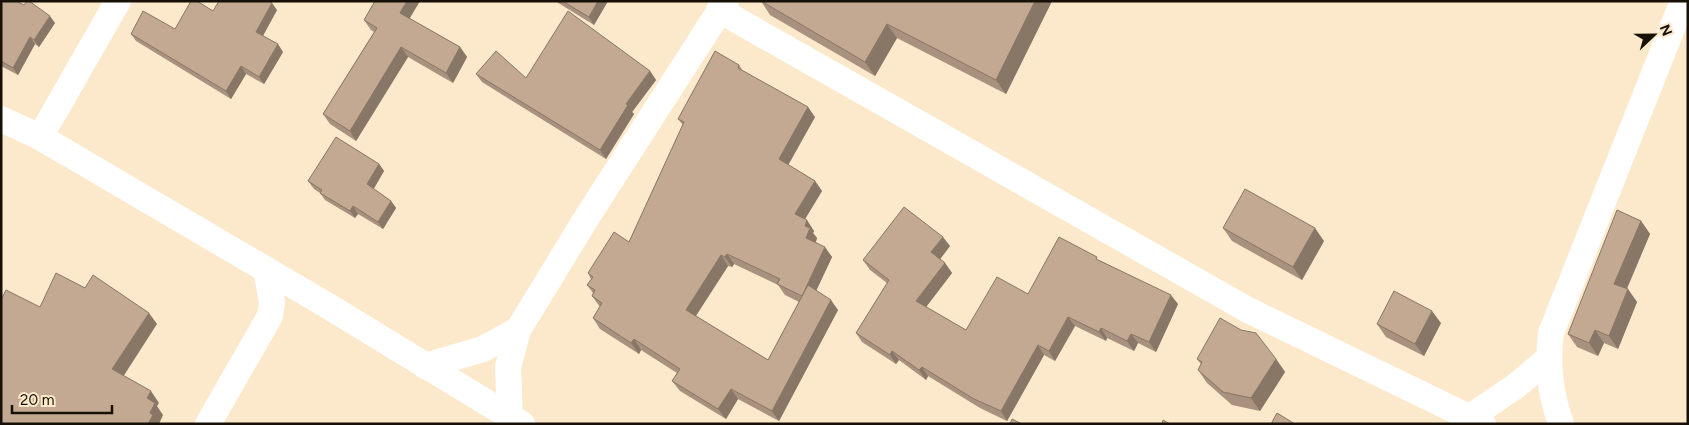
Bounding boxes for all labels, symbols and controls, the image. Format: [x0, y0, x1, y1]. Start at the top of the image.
north arrow [1629, 10, 1679, 60]
text: N [1656, 22, 1675, 39]
scale bar [12, 382, 112, 414]
text: 20 m [20, 391, 54, 409]

